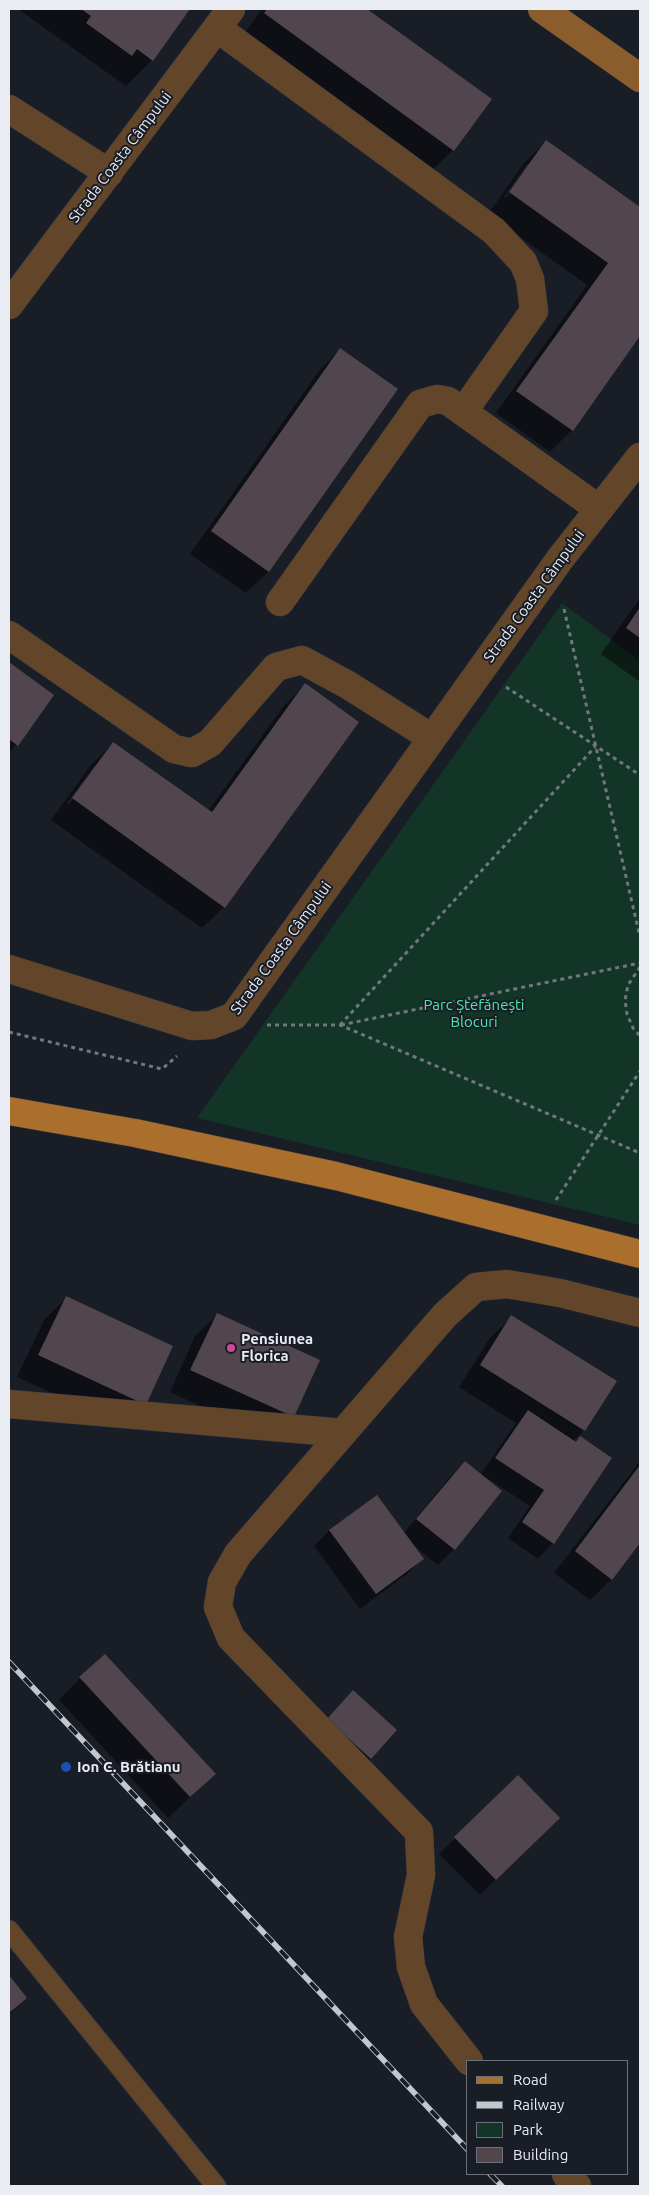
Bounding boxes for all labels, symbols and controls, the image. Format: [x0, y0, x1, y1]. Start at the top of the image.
street label: Strada Coasta Câmpului [65, 88, 175, 226]
street label: Strada Coasta Câmpului [480, 526, 588, 666]
street label: Strada Coasta Câmpului [227, 878, 335, 1018]
park label: Parc Ștefănești Blocuri [424, 996, 524, 1031]
place label: Pensiunea Florica [241, 1330, 313, 1365]
marker: Pensiunea Florica [225, 1342, 237, 1354]
place label: Ion C. Brătianu [77, 1758, 181, 1776]
marker: Ion C. Brătianu [59, 1760, 73, 1774]
legend [467, 2060, 629, 2175]
text: Road [513, 2071, 548, 2088]
text: Railway [513, 2096, 564, 2113]
text: Park [513, 2121, 543, 2138]
text: Building [513, 2146, 568, 2163]

